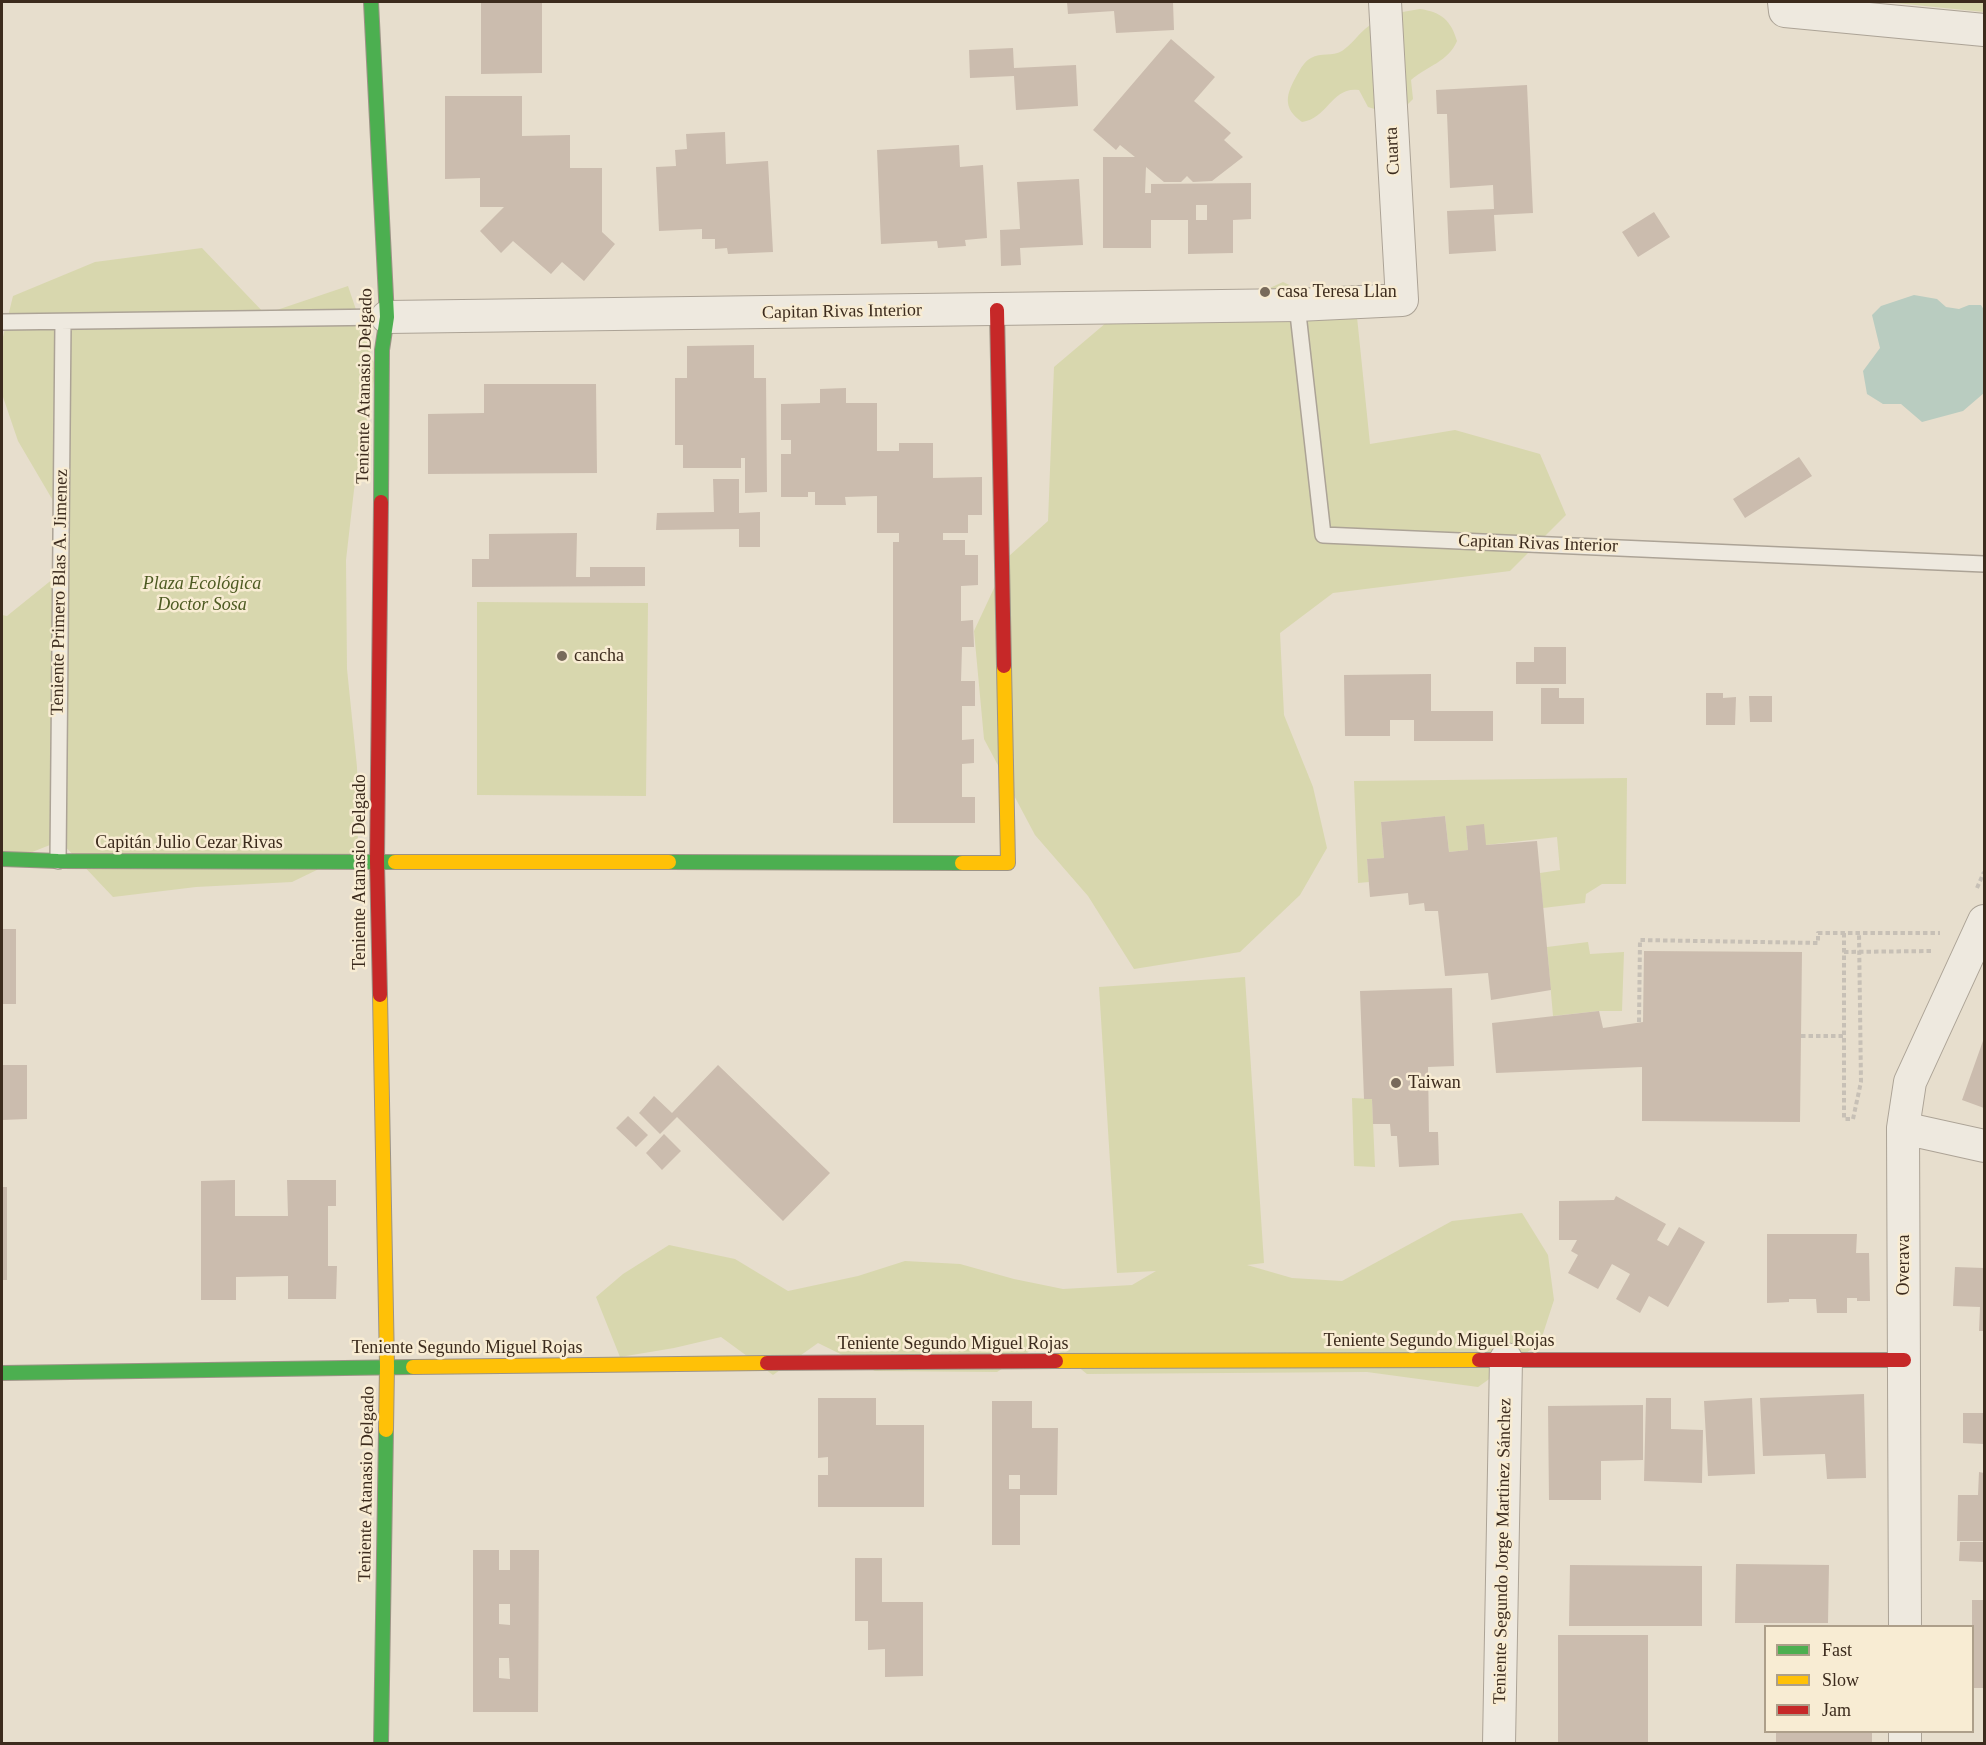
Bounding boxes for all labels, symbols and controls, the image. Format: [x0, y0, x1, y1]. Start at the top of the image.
street label: Cuarta [1381, 126, 1405, 176]
place label: casa Teresa Llan [1277, 281, 1397, 303]
marker: casa Teresa Llan [1258, 285, 1272, 299]
street label: Teniente Atanasio Delgado [352, 288, 378, 484]
street label: Capitan Rivas Interior [762, 300, 922, 324]
street label: Teniente Primero Blas A. Jimenez [47, 469, 73, 715]
street label: Capitan Rivas Interior [1458, 530, 1618, 558]
park label: Plaza Ecológica Doctor Sosa [143, 573, 261, 616]
place label: cancha [574, 645, 624, 667]
marker: cancha [555, 649, 569, 663]
street label: Teniente Atanasio Delgado [349, 774, 371, 970]
street label: Capitán Julio Cezar Rivas [95, 832, 283, 854]
place label: Taiwan [1408, 1072, 1461, 1094]
marker: Taiwan [1389, 1076, 1403, 1090]
street label: Overava [1893, 1235, 1915, 1295]
street label: Teniente Segundo Miguel Rojas [1323, 1330, 1555, 1352]
street label: Teniente Segundo Miguel Rojas [837, 1333, 1069, 1355]
street label: Teniente Segundo Miguel Rojas [351, 1337, 583, 1359]
street label: Teniente Atanasio Delgado [354, 1386, 380, 1582]
street label: Teniente Segundo Jorge Martinez Sánchez [1490, 1398, 1516, 1704]
legend [1764, 1625, 1974, 1733]
text: Fast [1822, 1640, 1852, 1660]
text: Slow [1822, 1670, 1859, 1690]
text: Jam [1822, 1700, 1851, 1720]

